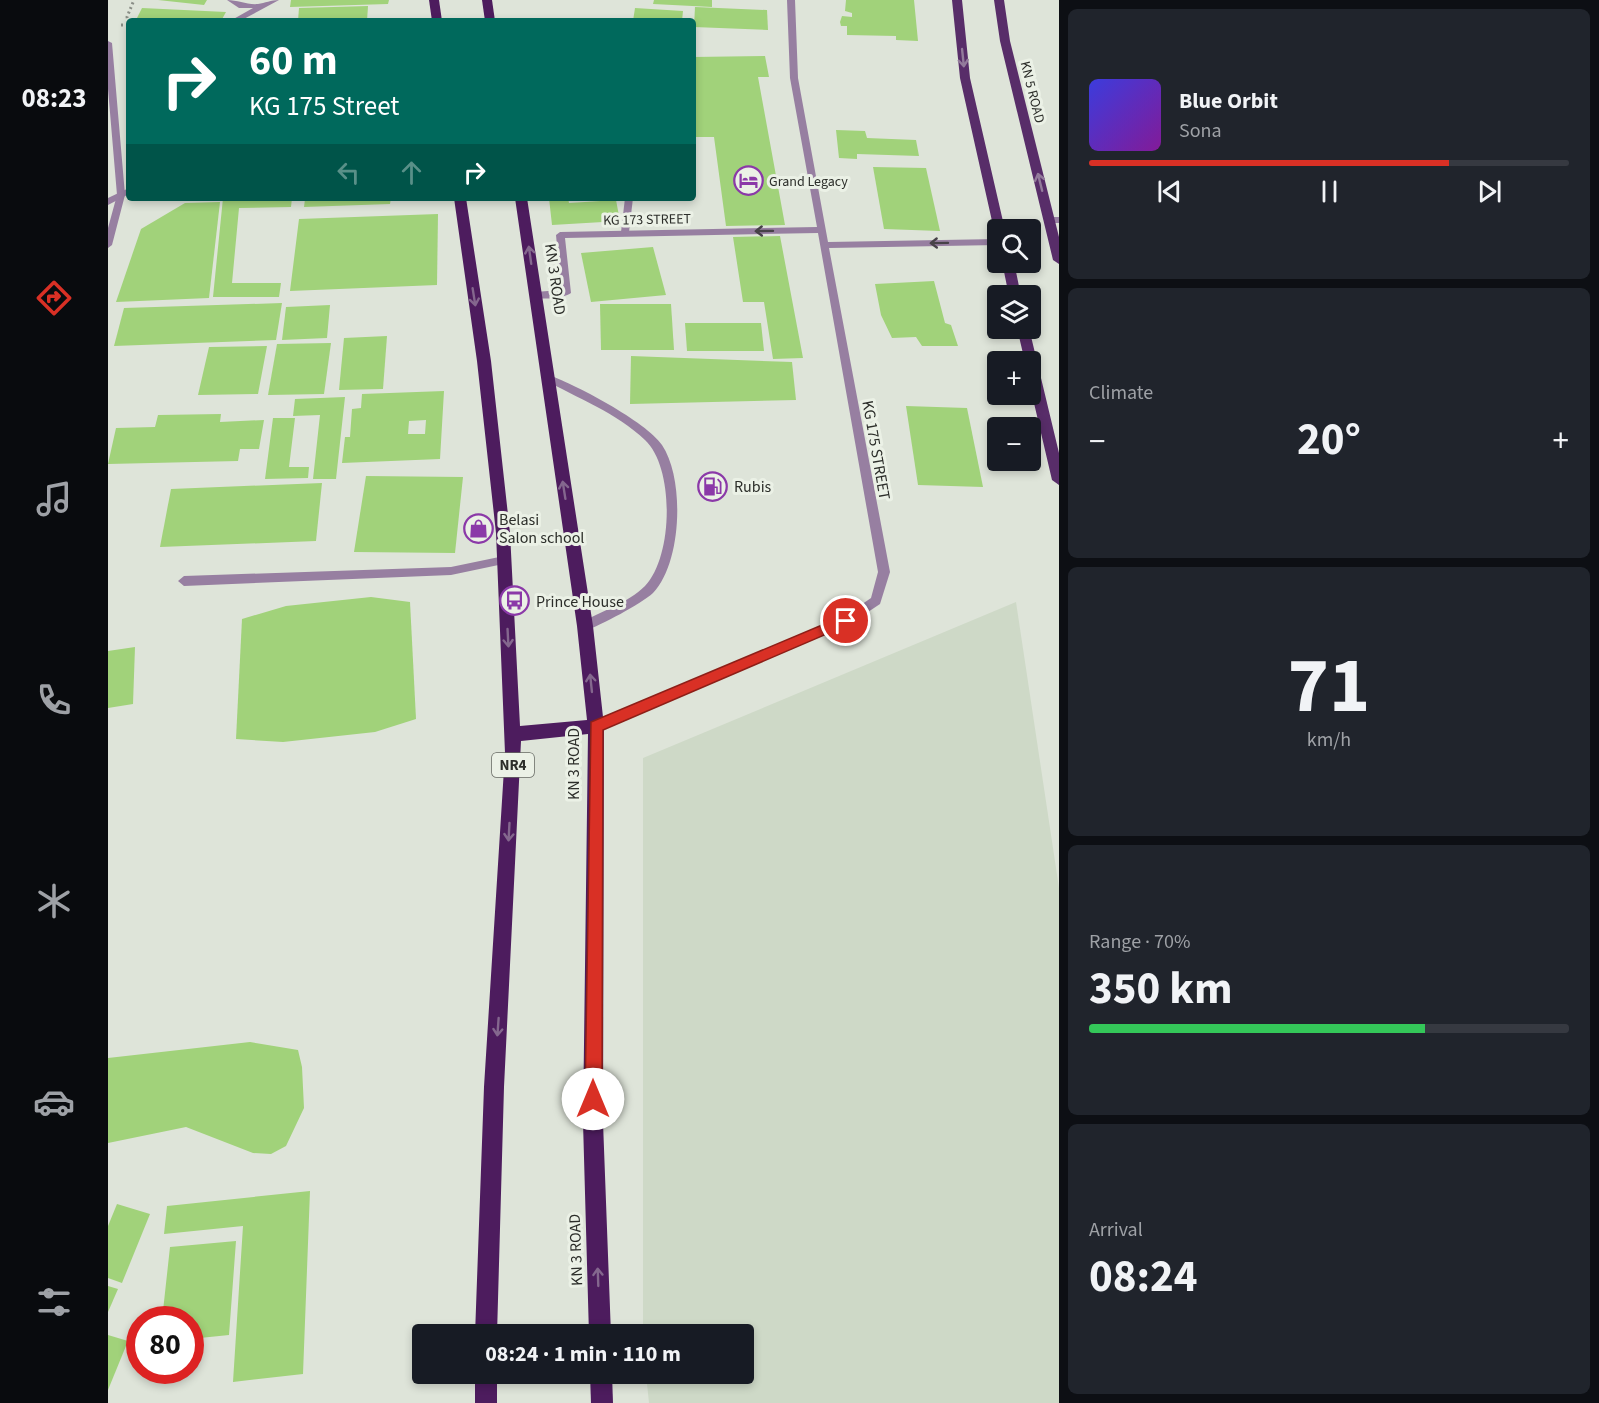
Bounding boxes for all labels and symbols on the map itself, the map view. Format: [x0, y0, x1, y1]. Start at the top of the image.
one-way arrow [958, 48, 969, 68]
street label: KN 5 ROAD [1015, 59, 1049, 125]
hotel icon: Grand Legacy [732, 165, 764, 197]
place label: Grand Legacy [769, 172, 848, 192]
one-way arrow [1033, 173, 1045, 192]
street label: KG 173 STREET [603, 209, 692, 231]
one-way arrow [754, 225, 774, 237]
one-way arrow [930, 238, 950, 249]
street label: KN 3 ROAD [539, 242, 571, 317]
one-way arrow [524, 246, 535, 266]
one-way arrow [469, 287, 480, 307]
street label: KG 175 STREET [856, 399, 896, 502]
fuel station icon: Rubis [697, 470, 729, 502]
place label: Rubis [734, 476, 772, 498]
one-way arrow [558, 480, 569, 500]
place label: Belasi Salon school [499, 509, 584, 549]
shop icon: Belasi Salon school [462, 512, 494, 544]
bus stop icon: Prince House [499, 585, 531, 617]
place label: Prince House [536, 591, 624, 613]
pin [820, 595, 871, 646]
one-way arrow [502, 627, 513, 647]
one-way arrow [585, 673, 596, 693]
street label: KN 3 ROAD [563, 728, 585, 800]
road number: NR4 [492, 753, 534, 777]
one-way arrow [504, 822, 515, 842]
one-way arrow [492, 1017, 503, 1036]
position arrow [561, 1067, 625, 1131]
street label: KN 3 ROAD [564, 1213, 588, 1286]
one-way arrow [592, 1267, 604, 1287]
speed limit sign: 80 [126, 1306, 204, 1384]

